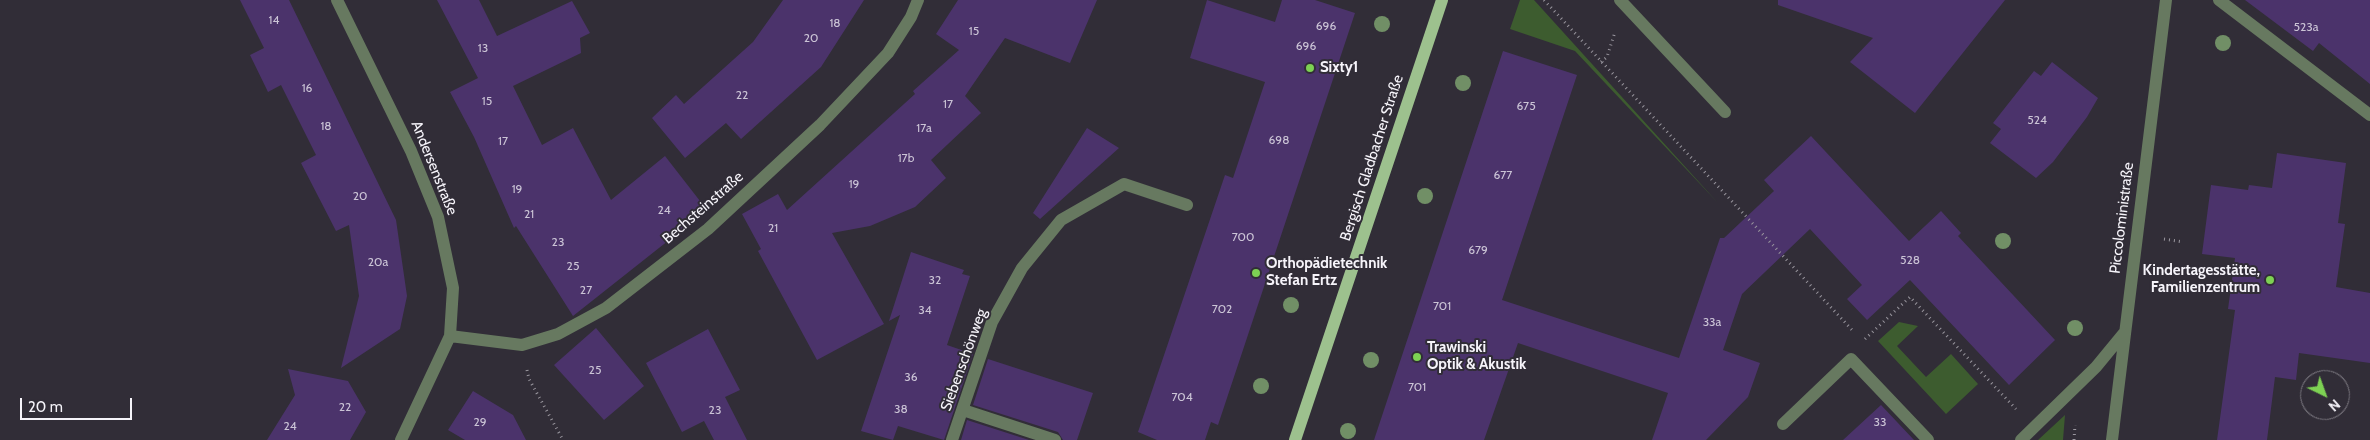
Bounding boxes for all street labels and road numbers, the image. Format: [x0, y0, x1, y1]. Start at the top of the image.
street label: Bergisch Gladbacher Straße [1337, 73, 1407, 243]
street label: Andersenstraße [407, 118, 461, 218]
street label: Piccoloministraße [2106, 161, 2138, 275]
street label: Bechsteinstraße [659, 168, 747, 248]
street label: Siebenschönweg [937, 306, 991, 414]

